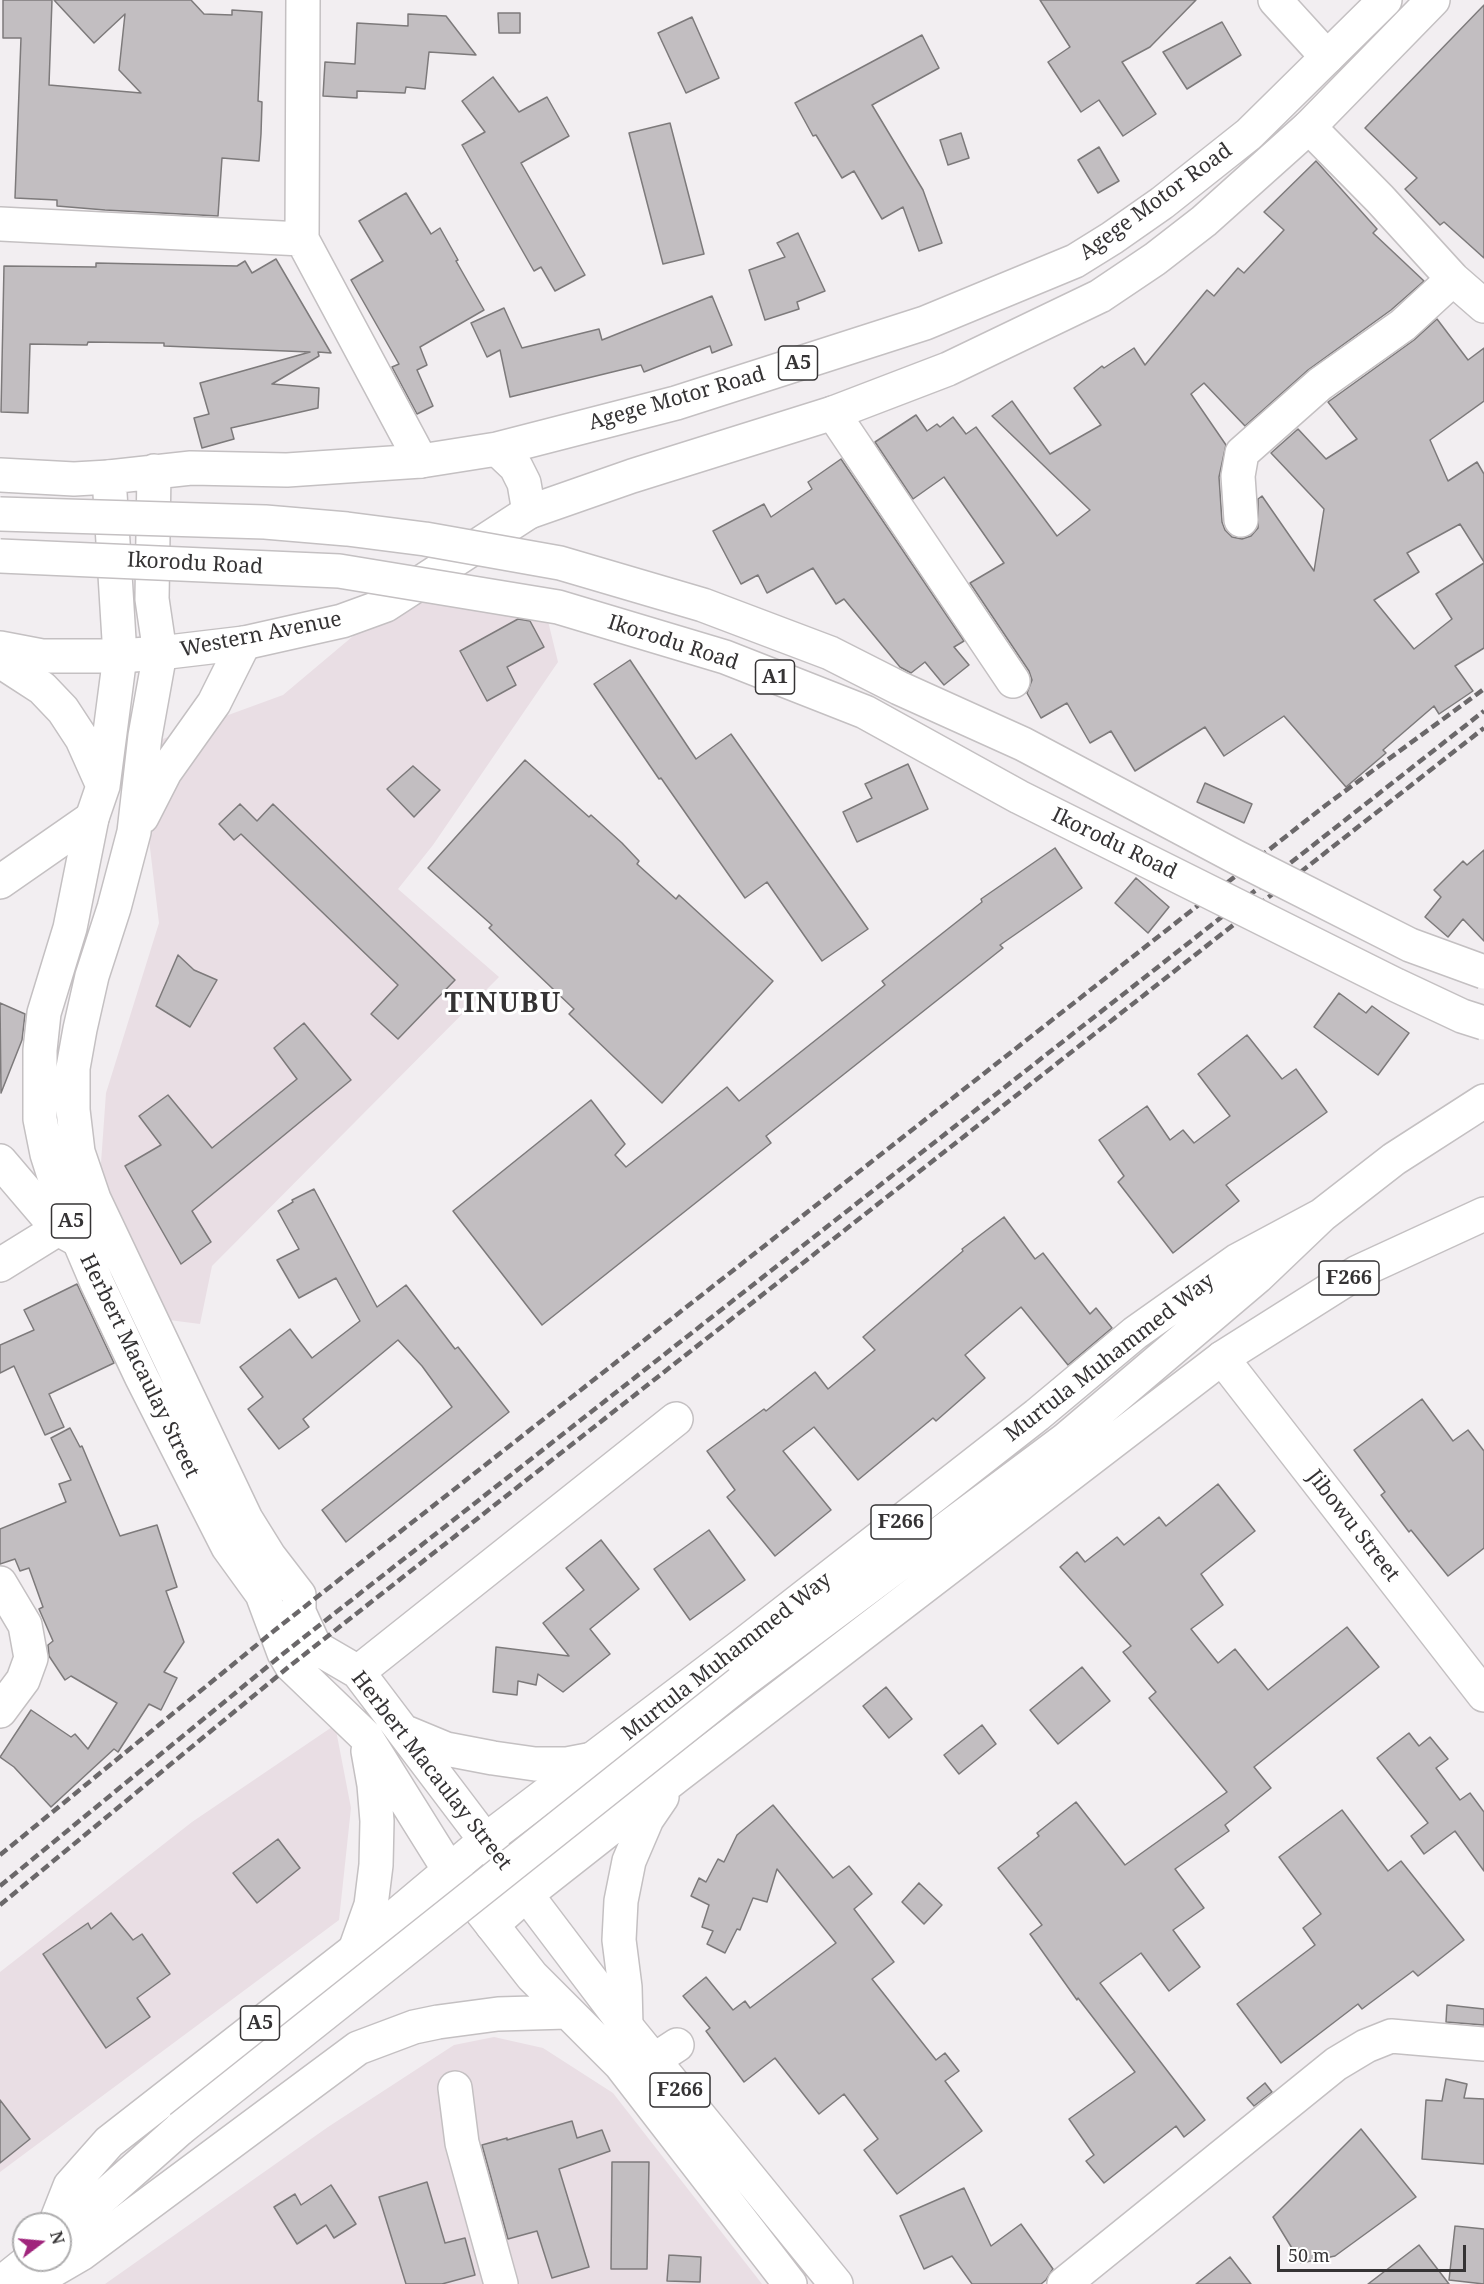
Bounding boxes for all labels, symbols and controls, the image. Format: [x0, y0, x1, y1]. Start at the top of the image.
street label: Agege Motor Road [1075, 138, 1237, 266]
road number: A5 [778, 346, 818, 380]
street label: Agege Motor Road [586, 362, 768, 436]
street label: Ikorodu Road [126, 548, 264, 580]
street label: Western Avenue [178, 607, 344, 663]
street label: Ikorodu Road [604, 610, 742, 676]
road number: A1 [756, 660, 794, 694]
street label: Ikorodu Road [1047, 803, 1181, 885]
district label: TINUBU [444, 988, 562, 1020]
road number: A5 [52, 1204, 90, 1238]
street label: Herbert Macaulay Street [74, 1250, 204, 1482]
road number: F266 [1319, 1261, 1379, 1295]
street label: Murtula Muhammed Way [1000, 1268, 1220, 1448]
street label: Jibowu Street [1302, 1465, 1404, 1587]
road number: F266 [871, 1505, 931, 1539]
street label: Murtula Muhammed Way [617, 1567, 837, 1747]
street label: Herbert Macaulay Street [346, 1667, 516, 1875]
road number: A5 [240, 2006, 280, 2040]
road number: F266 [650, 2073, 710, 2107]
north arrow [12, 2212, 72, 2272]
text: N [45, 2228, 70, 2247]
scale bar [1280, 2233, 1469, 2271]
text: 50 m [1288, 2243, 1330, 2267]

